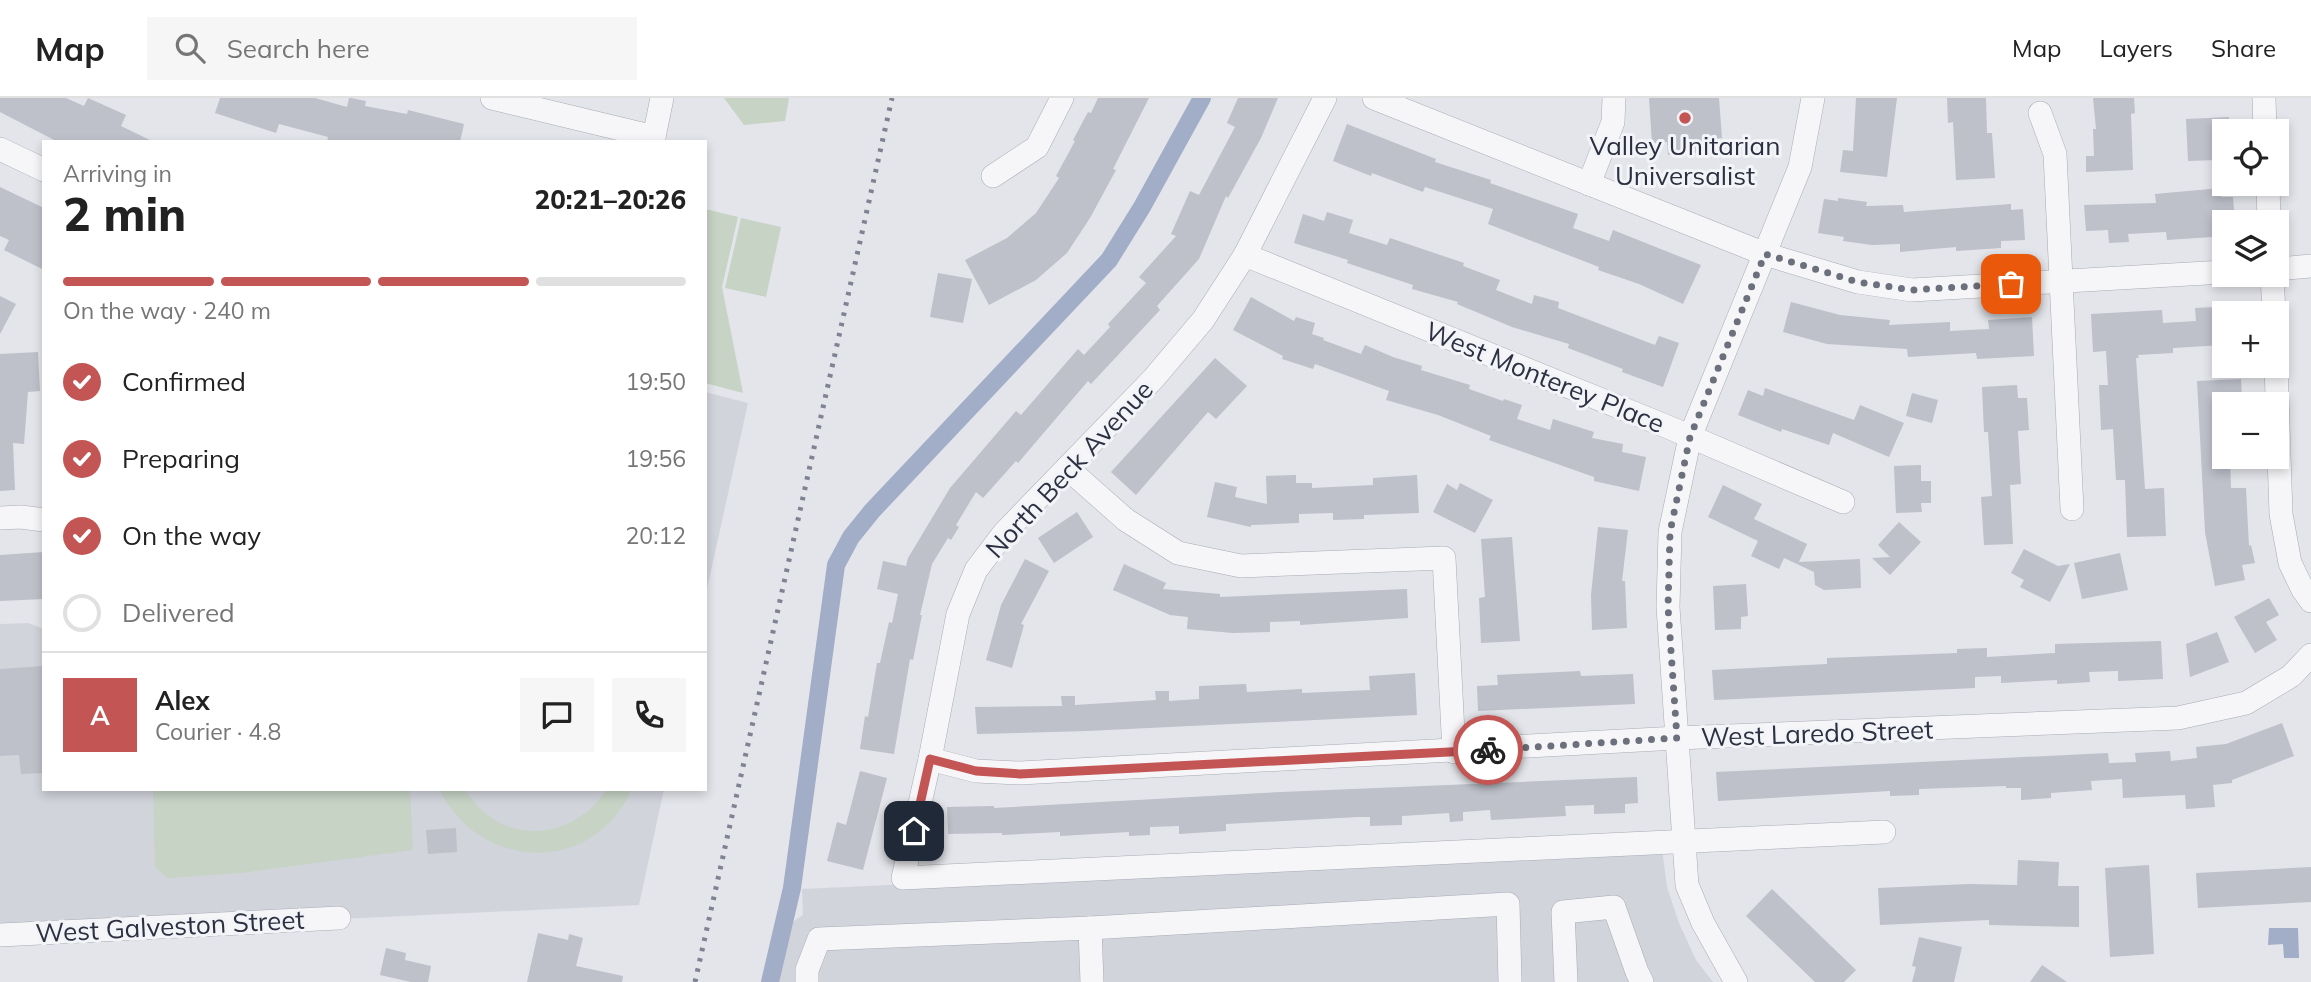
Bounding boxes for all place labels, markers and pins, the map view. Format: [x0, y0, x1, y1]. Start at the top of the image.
marker: Valley Unitarian Universalist [1677, 110, 1693, 126]
place label: Valley Unitarian Universalist [1590, 129, 1780, 192]
pin [1981, 254, 2041, 314]
pin [884, 801, 944, 861]

